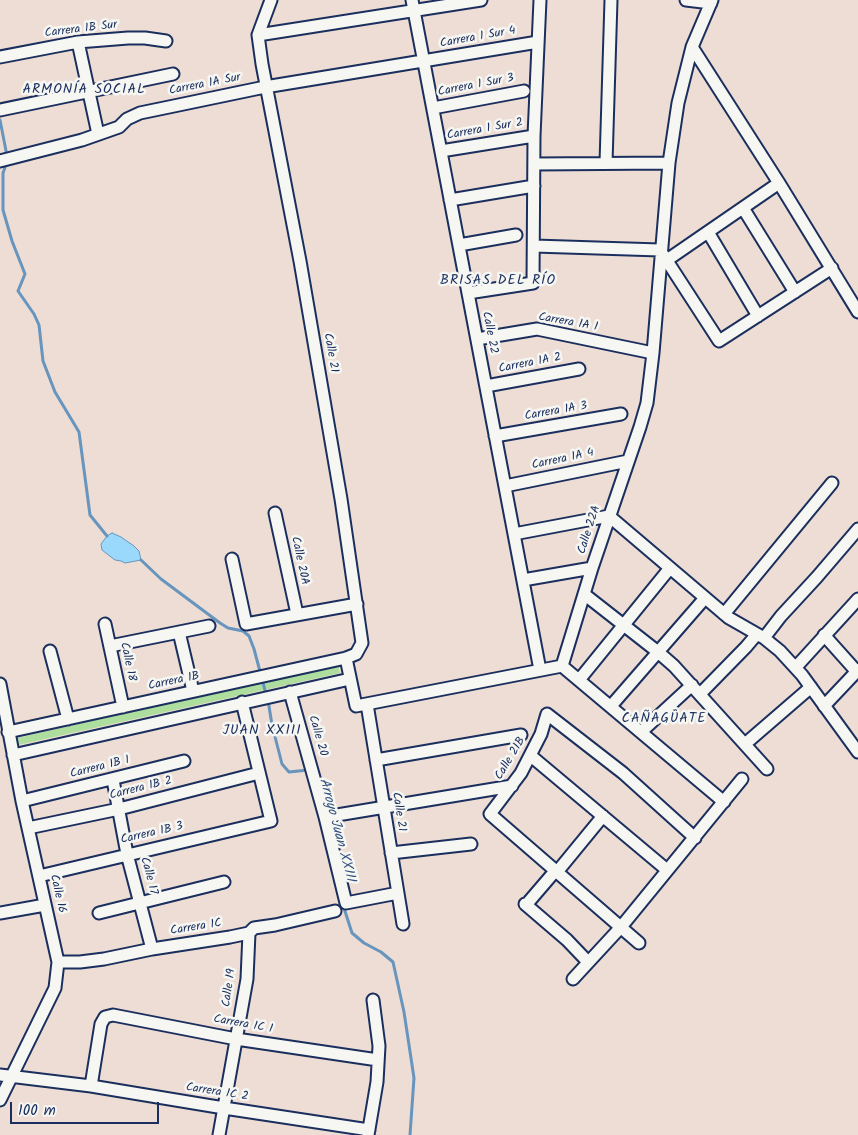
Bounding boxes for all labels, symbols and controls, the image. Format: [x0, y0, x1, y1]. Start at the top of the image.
street label: Carrera 1B Sur [44, 18, 118, 42]
street label: Carrera 1 Sur 4 [439, 24, 517, 52]
street label: Carrera 1A Sur [168, 71, 242, 99]
street label: Carrera 1 Sur 3 [437, 72, 515, 100]
district label: ARMONÍA SOCIAL [21, 83, 147, 99]
street label: Carrera 1 Sur 2 [446, 116, 524, 144]
district label: BRISAS DEL RÍO [438, 274, 558, 290]
street label: Calle 22 [478, 311, 500, 355]
street label: Carrera 1A 1 [537, 311, 599, 335]
street label: Calle 21 [319, 332, 341, 374]
street label: Carrera 1A 2 [497, 351, 563, 377]
street label: Carrera 1A 3 [524, 399, 588, 425]
street label: Carrera 1A 4 [531, 446, 595, 474]
street label: Calle 22A [575, 504, 605, 556]
street label: Calle 20A [287, 535, 311, 587]
street label: Calle 18 [116, 641, 138, 683]
street label: Carrera 1B [147, 670, 201, 694]
district label: CAÑAGÜATE [620, 712, 708, 728]
street label: Calle 20 [304, 714, 330, 758]
district label: JUAN XXIII [221, 724, 303, 740]
street label: Calle 21B [493, 735, 529, 783]
street label: Carrera 1B 1 [69, 754, 131, 782]
street label: Carrera 1B 2 [108, 774, 174, 804]
water label: Arroyo Juan XXIII [314, 777, 358, 883]
street label: Calle 21 [388, 791, 408, 833]
street label: Carrera 1B 3 [119, 820, 185, 848]
street label: Calle 17 [136, 856, 160, 896]
street label: Calle 16 [46, 873, 68, 915]
street label: Carrera 1C [169, 917, 223, 939]
street label: Calle 19 [220, 968, 240, 1008]
street label: Carrera 1C 1 [212, 1013, 274, 1037]
street label: Carrera 1C 2 [185, 1081, 249, 1105]
scale bar [12, 1092, 161, 1124]
text: 100 m [18, 1099, 56, 1123]

